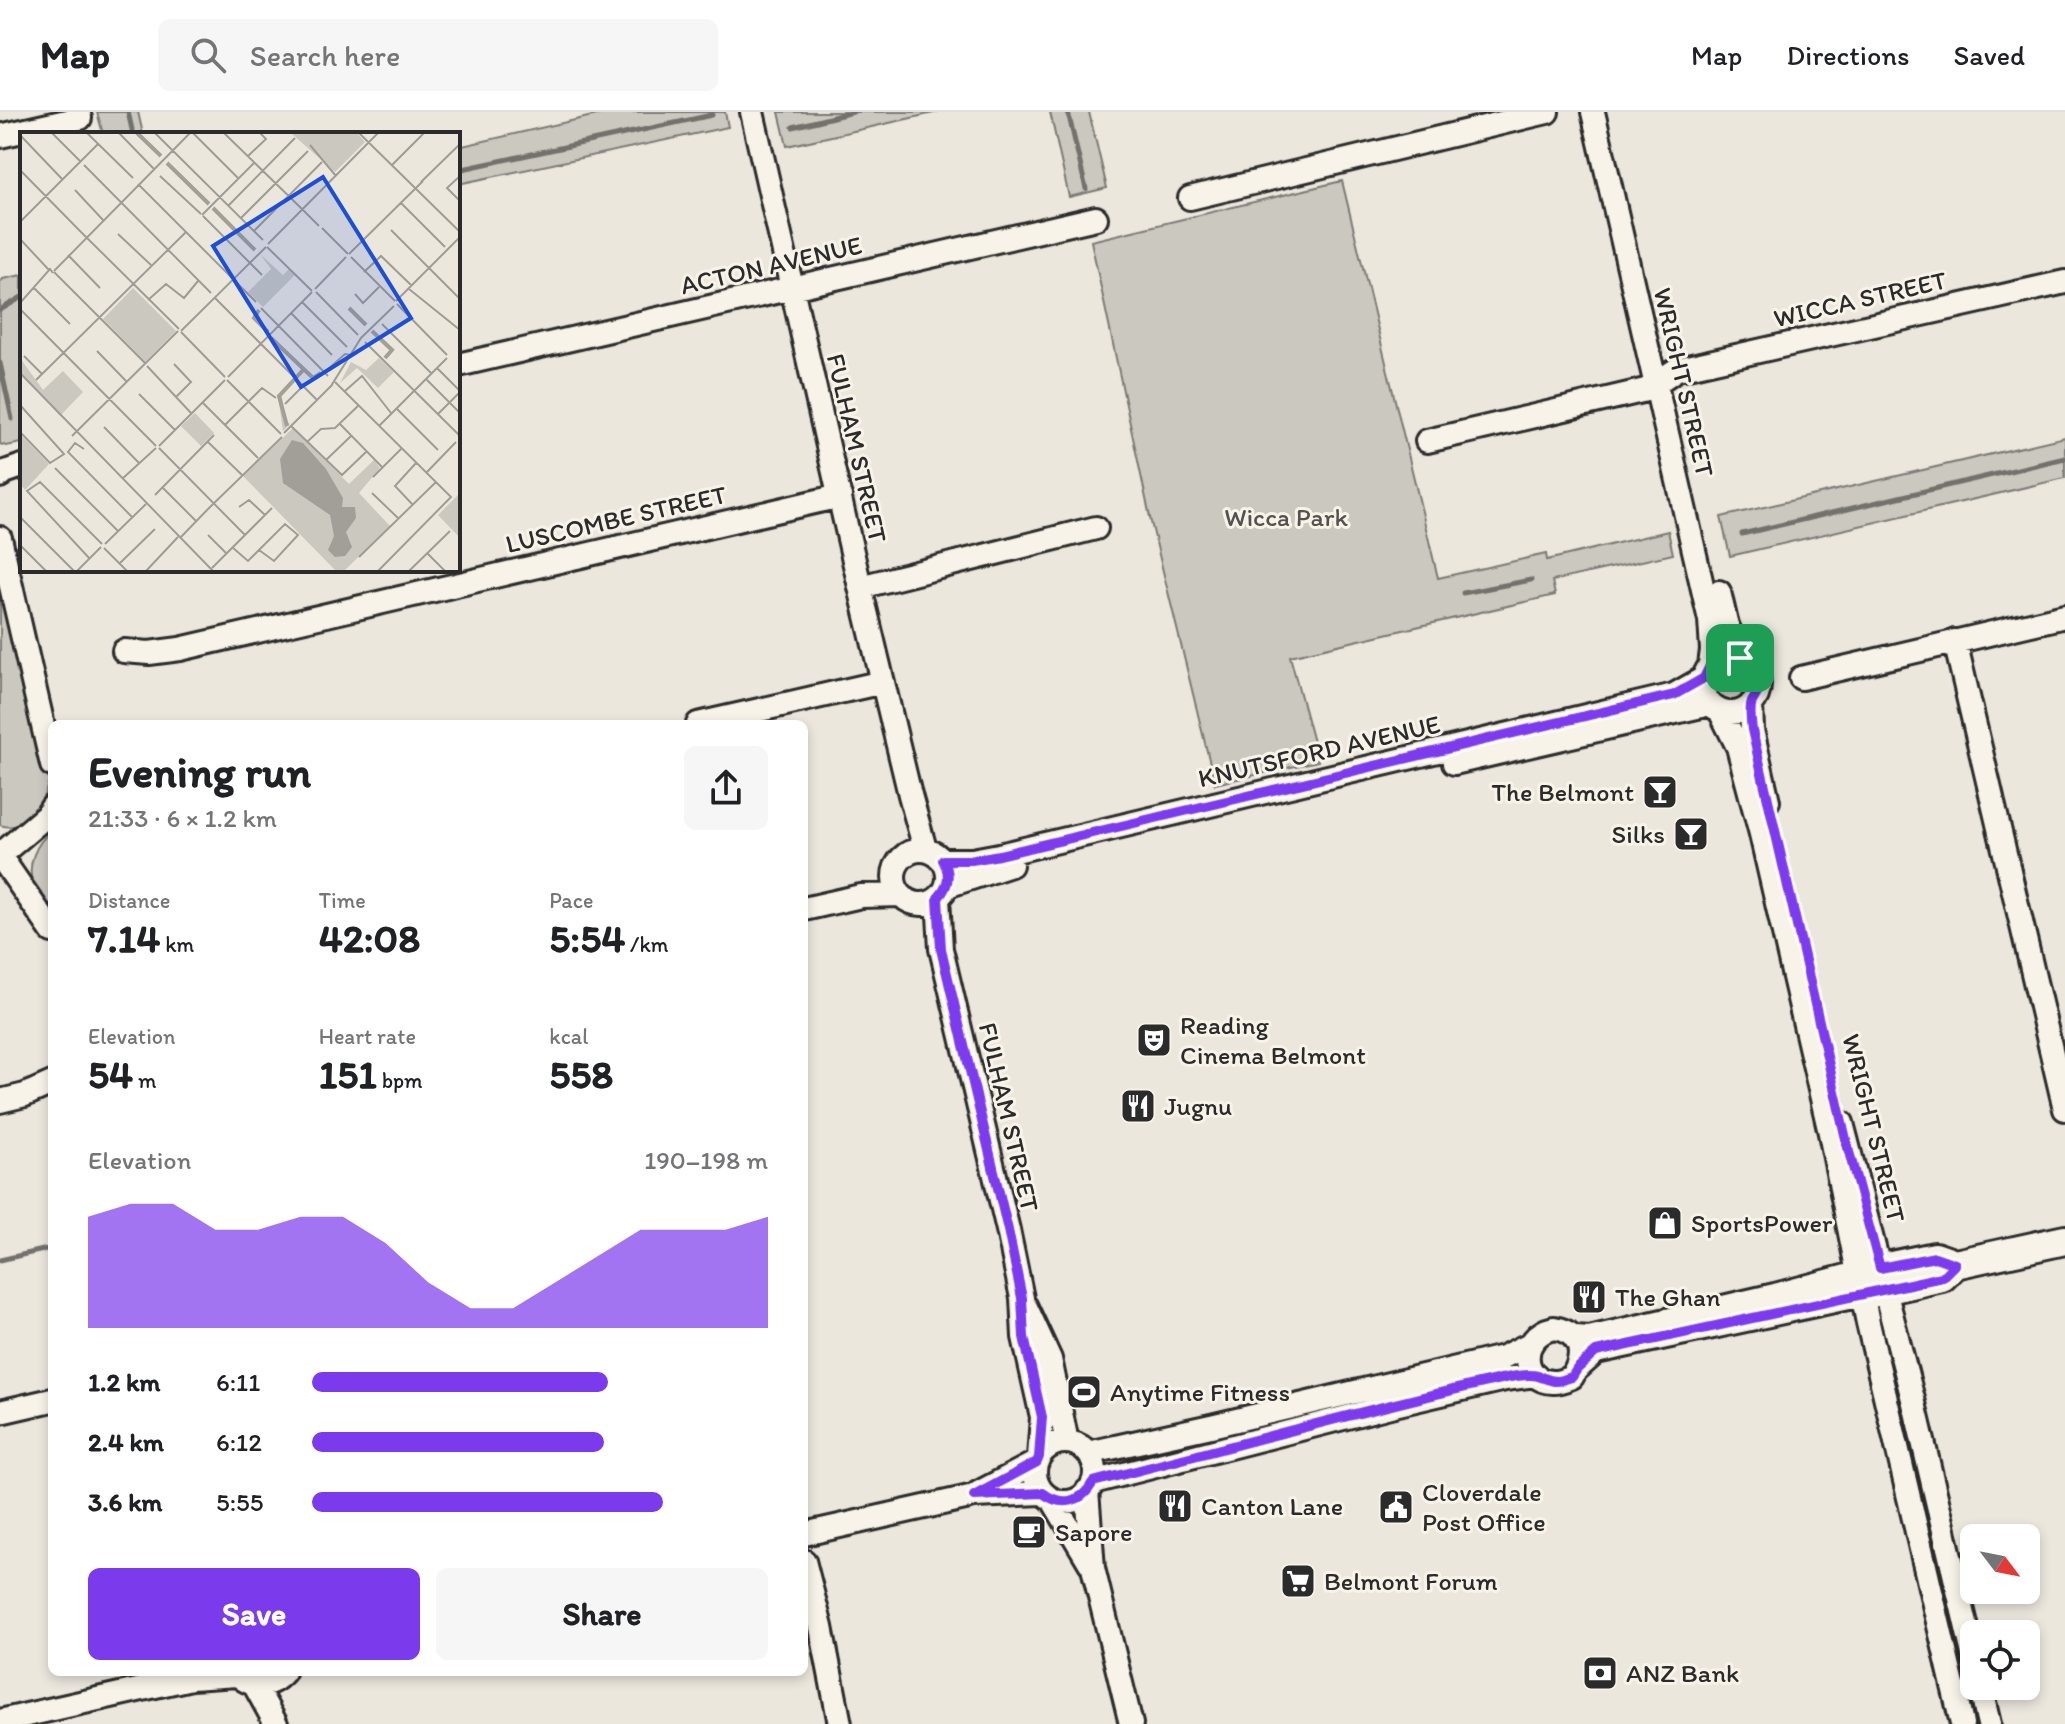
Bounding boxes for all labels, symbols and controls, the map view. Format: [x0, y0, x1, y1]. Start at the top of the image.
search box [158, 19, 718, 91]
text: Map [40, 32, 110, 78]
icon: search [186, 33, 230, 77]
text: Search here [250, 37, 400, 74]
text: Map [1691, 38, 1742, 72]
text: Directions [1786, 38, 1910, 72]
text: Saved [1954, 38, 2025, 72]
inset map [20, 132, 460, 572]
street label: ACTON AVENUE [677, 229, 865, 301]
street label: WICCA STREET [1770, 263, 1950, 334]
street label: WRIGHT STREET [1647, 284, 1721, 480]
street label: FULHAM STREET [820, 350, 894, 546]
street label: LUSCOMBE STREET [502, 478, 730, 560]
park label: Wicca Park [1224, 501, 1348, 533]
pin [1706, 624, 1774, 692]
icon: arrive [1718, 636, 1762, 680]
street label: KNUTSFORD AVENUE [1195, 708, 1443, 794]
text: Evening run [88, 745, 311, 798]
button: share [684, 746, 768, 830]
bar icon: The Belmont [1641, 773, 1679, 811]
place label: The Belmont [1492, 776, 1634, 808]
text: 21:33 · 6 × 1.2 km [88, 802, 277, 834]
bar icon: Silks [1672, 815, 1710, 853]
place label: Silks [1611, 818, 1665, 850]
text: Distance [88, 887, 170, 914]
text: Time [319, 887, 366, 914]
text: Pace [549, 887, 593, 914]
text: 7.14 [88, 914, 160, 962]
text: 42:08 [319, 914, 420, 962]
text: 5:54 [549, 914, 625, 962]
text: km [160, 931, 194, 958]
text: /km [625, 931, 668, 958]
place label: Reading Cinema Belmont [1180, 1009, 1366, 1071]
street label: FULHAM STREET [972, 1019, 1046, 1215]
theatre icon: Reading Cinema Belmont [1135, 1021, 1173, 1059]
text: Elevation [88, 1023, 175, 1050]
text: Heart rate [319, 1023, 416, 1050]
text: kcal [549, 1023, 588, 1050]
street label: WRIGHT STREET [1835, 1030, 1913, 1226]
text: 54 [88, 1050, 133, 1098]
text: 151 [319, 1050, 377, 1098]
text: 558 [549, 1050, 613, 1098]
text: m [133, 1067, 157, 1094]
text: bpm [377, 1067, 423, 1094]
restaurant icon: Jugnu [1119, 1087, 1157, 1125]
place label: Jugnu [1164, 1090, 1232, 1122]
text: Elevation [88, 1144, 191, 1176]
text: 190–198 m [644, 1144, 768, 1176]
shop icon: SportsPower [1646, 1204, 1684, 1242]
place label: SportsPower [1691, 1207, 1833, 1239]
restaurant icon: The Ghan [1570, 1278, 1608, 1316]
place label: The Ghan [1615, 1281, 1721, 1313]
text: 1.2 km [88, 1366, 160, 1398]
text: 6:11 [216, 1366, 260, 1398]
sports icon: Anytime Fitness [1065, 1373, 1103, 1411]
place label: Anytime Fitness [1110, 1376, 1290, 1408]
text: 2.4 km [88, 1426, 164, 1458]
text: 6:12 [216, 1426, 262, 1458]
place label: Cloverdale Post Office [1422, 1476, 1546, 1538]
text: 3.6 km [88, 1486, 163, 1518]
text: 5:55 [216, 1486, 263, 1518]
restaurant icon: Canton Lane [1156, 1487, 1194, 1525]
public building icon: Cloverdale Post Office [1377, 1488, 1415, 1526]
place label: Canton Lane [1201, 1490, 1343, 1522]
cafe icon: Sapore [1010, 1513, 1048, 1551]
place label: Sapore [1055, 1516, 1132, 1548]
north arrow [1960, 1524, 2040, 1604]
map controls [1960, 1524, 2040, 1700]
supermarket icon: Belmont Forum [1279, 1562, 1317, 1600]
place label: Belmont Forum [1324, 1565, 1498, 1597]
button: Save [88, 1568, 420, 1660]
button: Share [436, 1568, 768, 1660]
button: locate [1960, 1620, 2040, 1700]
bank icon: ANZ Bank [1581, 1654, 1619, 1692]
place label: ANZ Bank [1626, 1657, 1739, 1689]

